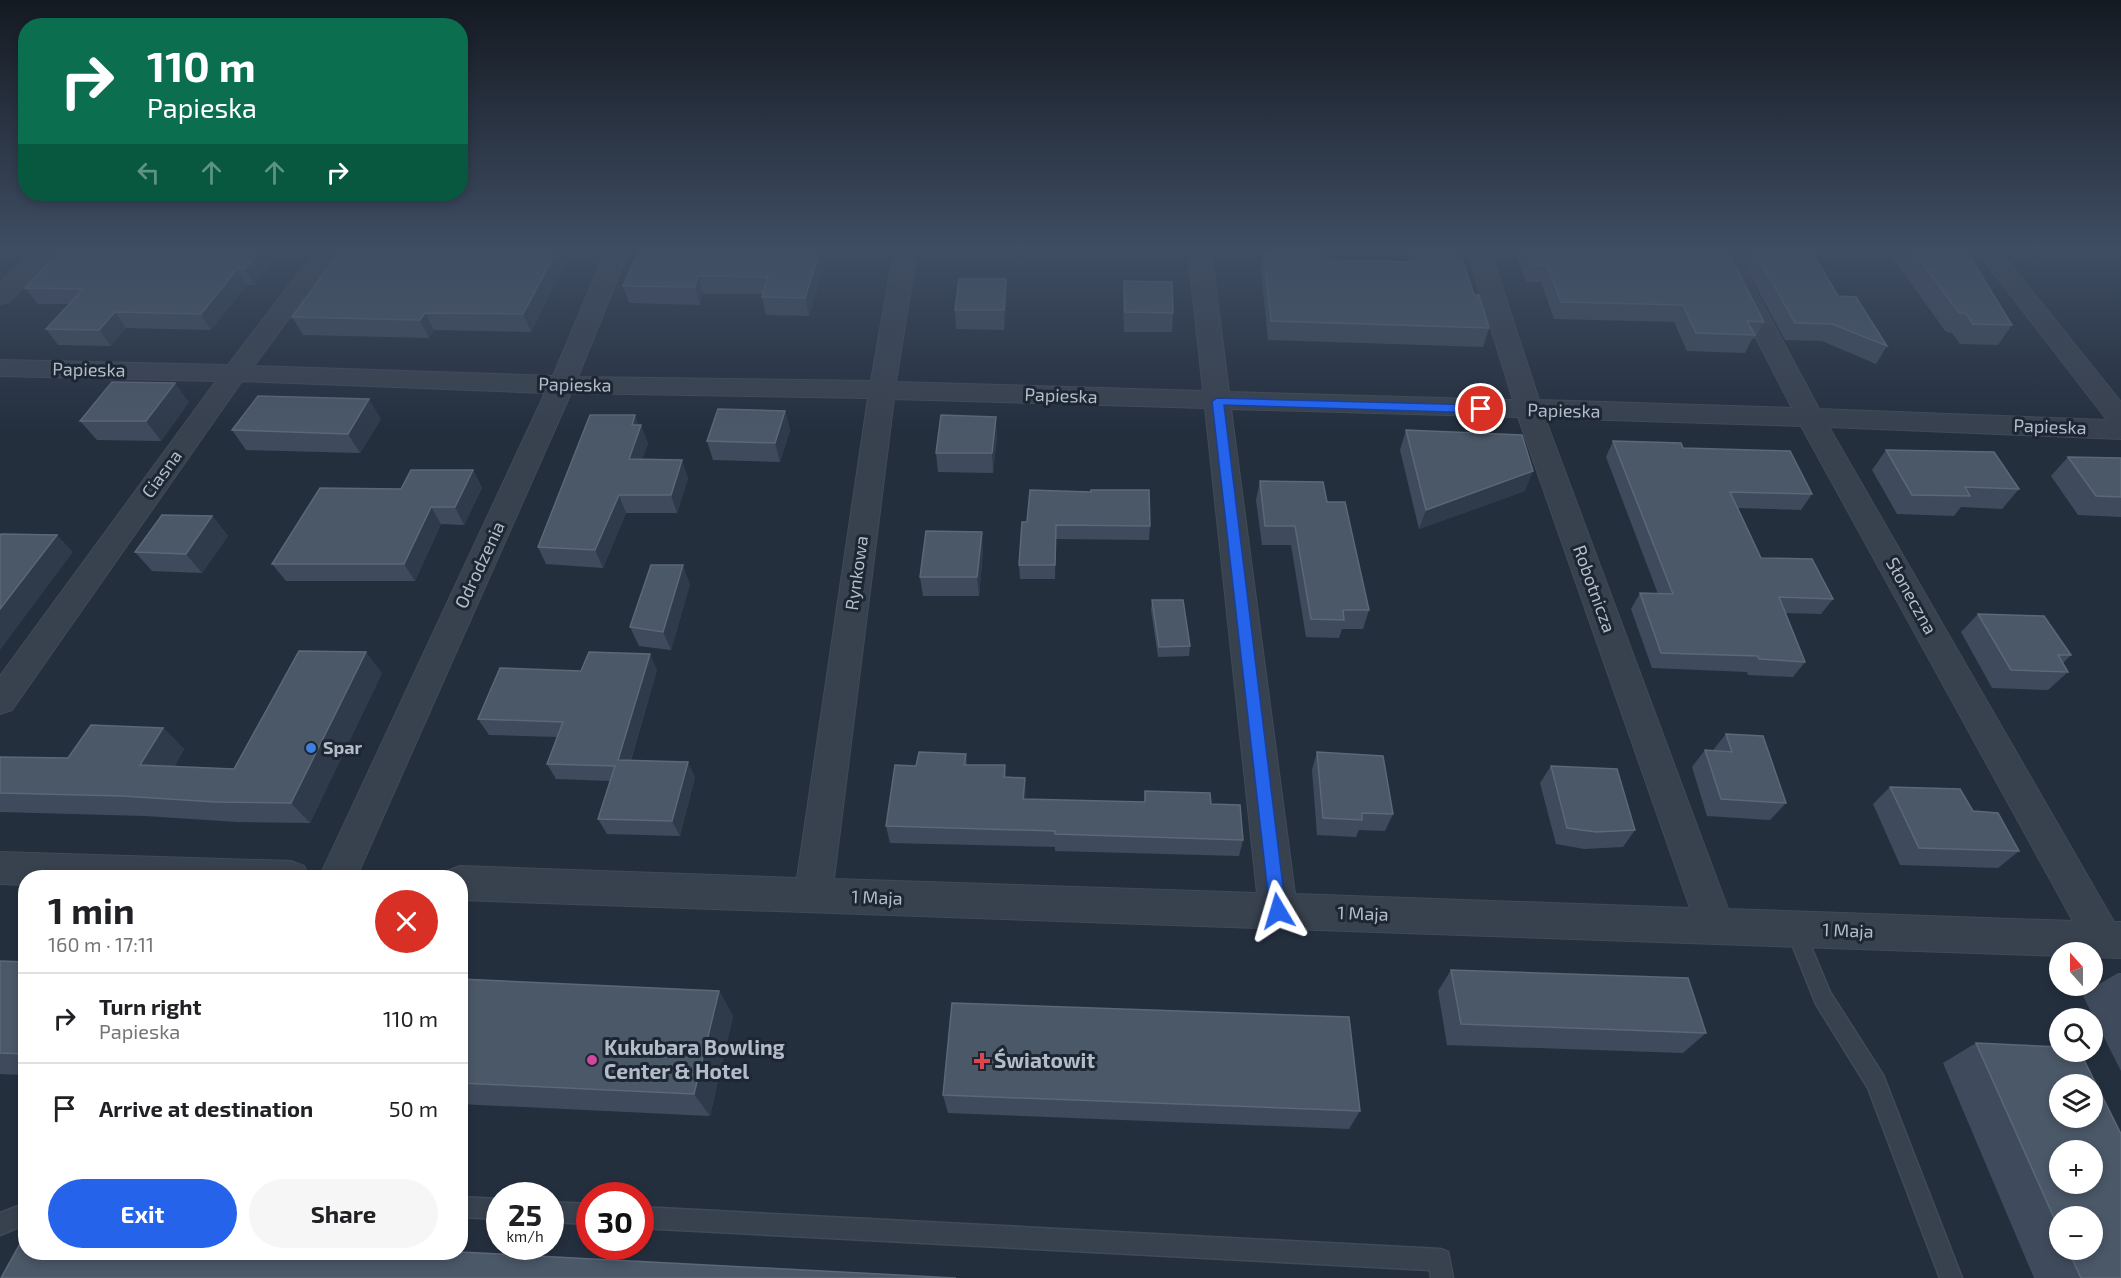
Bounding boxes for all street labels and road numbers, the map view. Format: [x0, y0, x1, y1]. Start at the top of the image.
street label: Papieska [52, 357, 126, 381]
street label: Papieska [538, 372, 612, 396]
street label: Papieska [1024, 383, 1098, 407]
street label: Papieska [1527, 398, 1601, 422]
street label: Papieska [2013, 414, 2087, 438]
street label: Ciasna [136, 445, 186, 502]
street label: Odrodzenia [449, 518, 509, 612]
street label: Rynkowa [840, 534, 872, 611]
street label: Robotnicza [1569, 542, 1621, 635]
street label: Słoneczna [1882, 553, 1942, 638]
street label: 1 Maja [851, 885, 903, 909]
street label: 1 Maja [1337, 901, 1389, 925]
street label: 1 Maja [1822, 918, 1874, 942]

